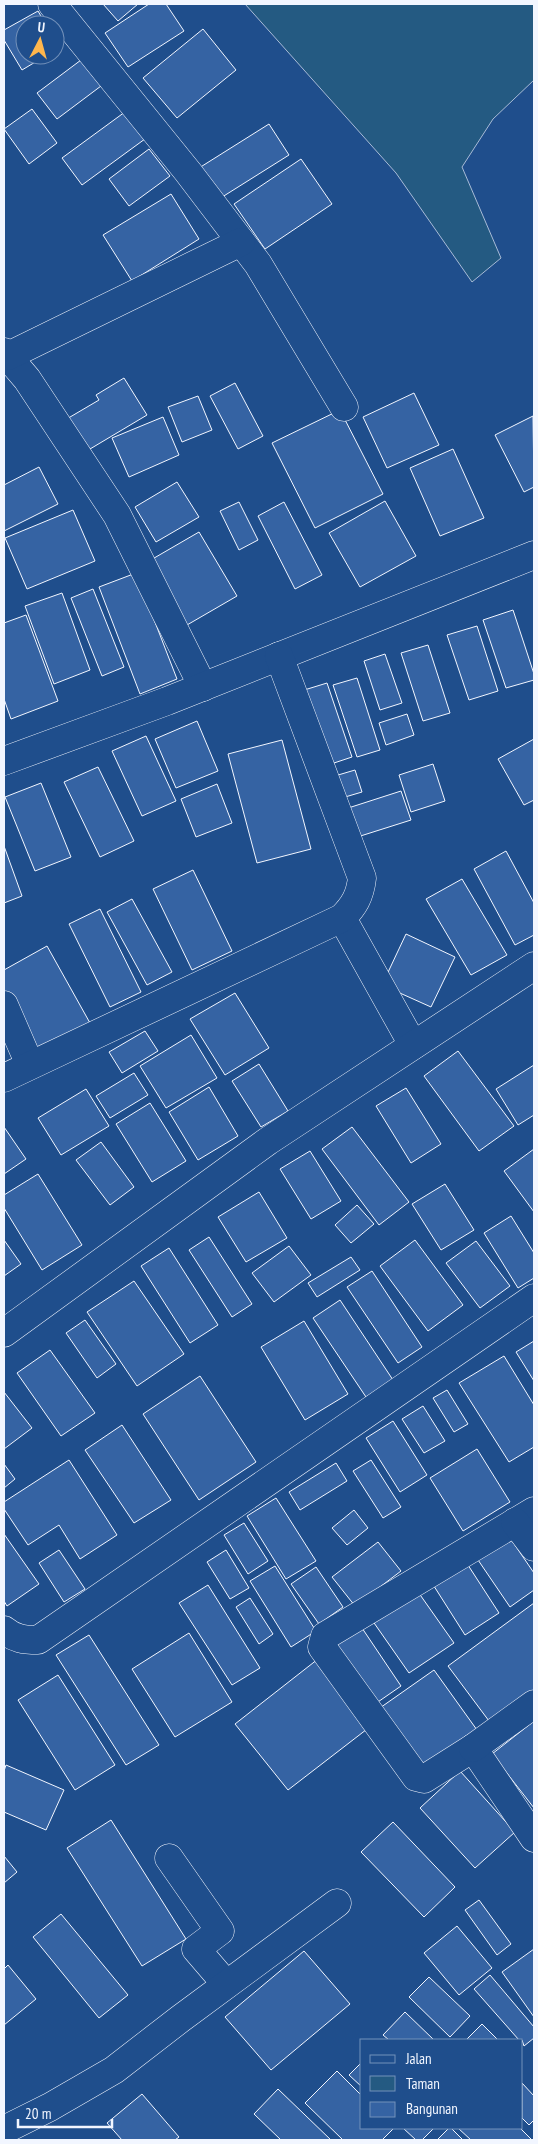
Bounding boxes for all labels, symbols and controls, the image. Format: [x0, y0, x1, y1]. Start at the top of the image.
north arrow [15, 15, 65, 65]
text: U [37, 18, 46, 36]
legend [360, 2039, 523, 2129]
text: Jalan [405, 2049, 432, 2068]
text: Taman [406, 2074, 440, 2093]
scale bar [18, 2096, 111, 2128]
text: Bangunan [406, 2099, 458, 2118]
text: 20 m [25, 2104, 51, 2123]

